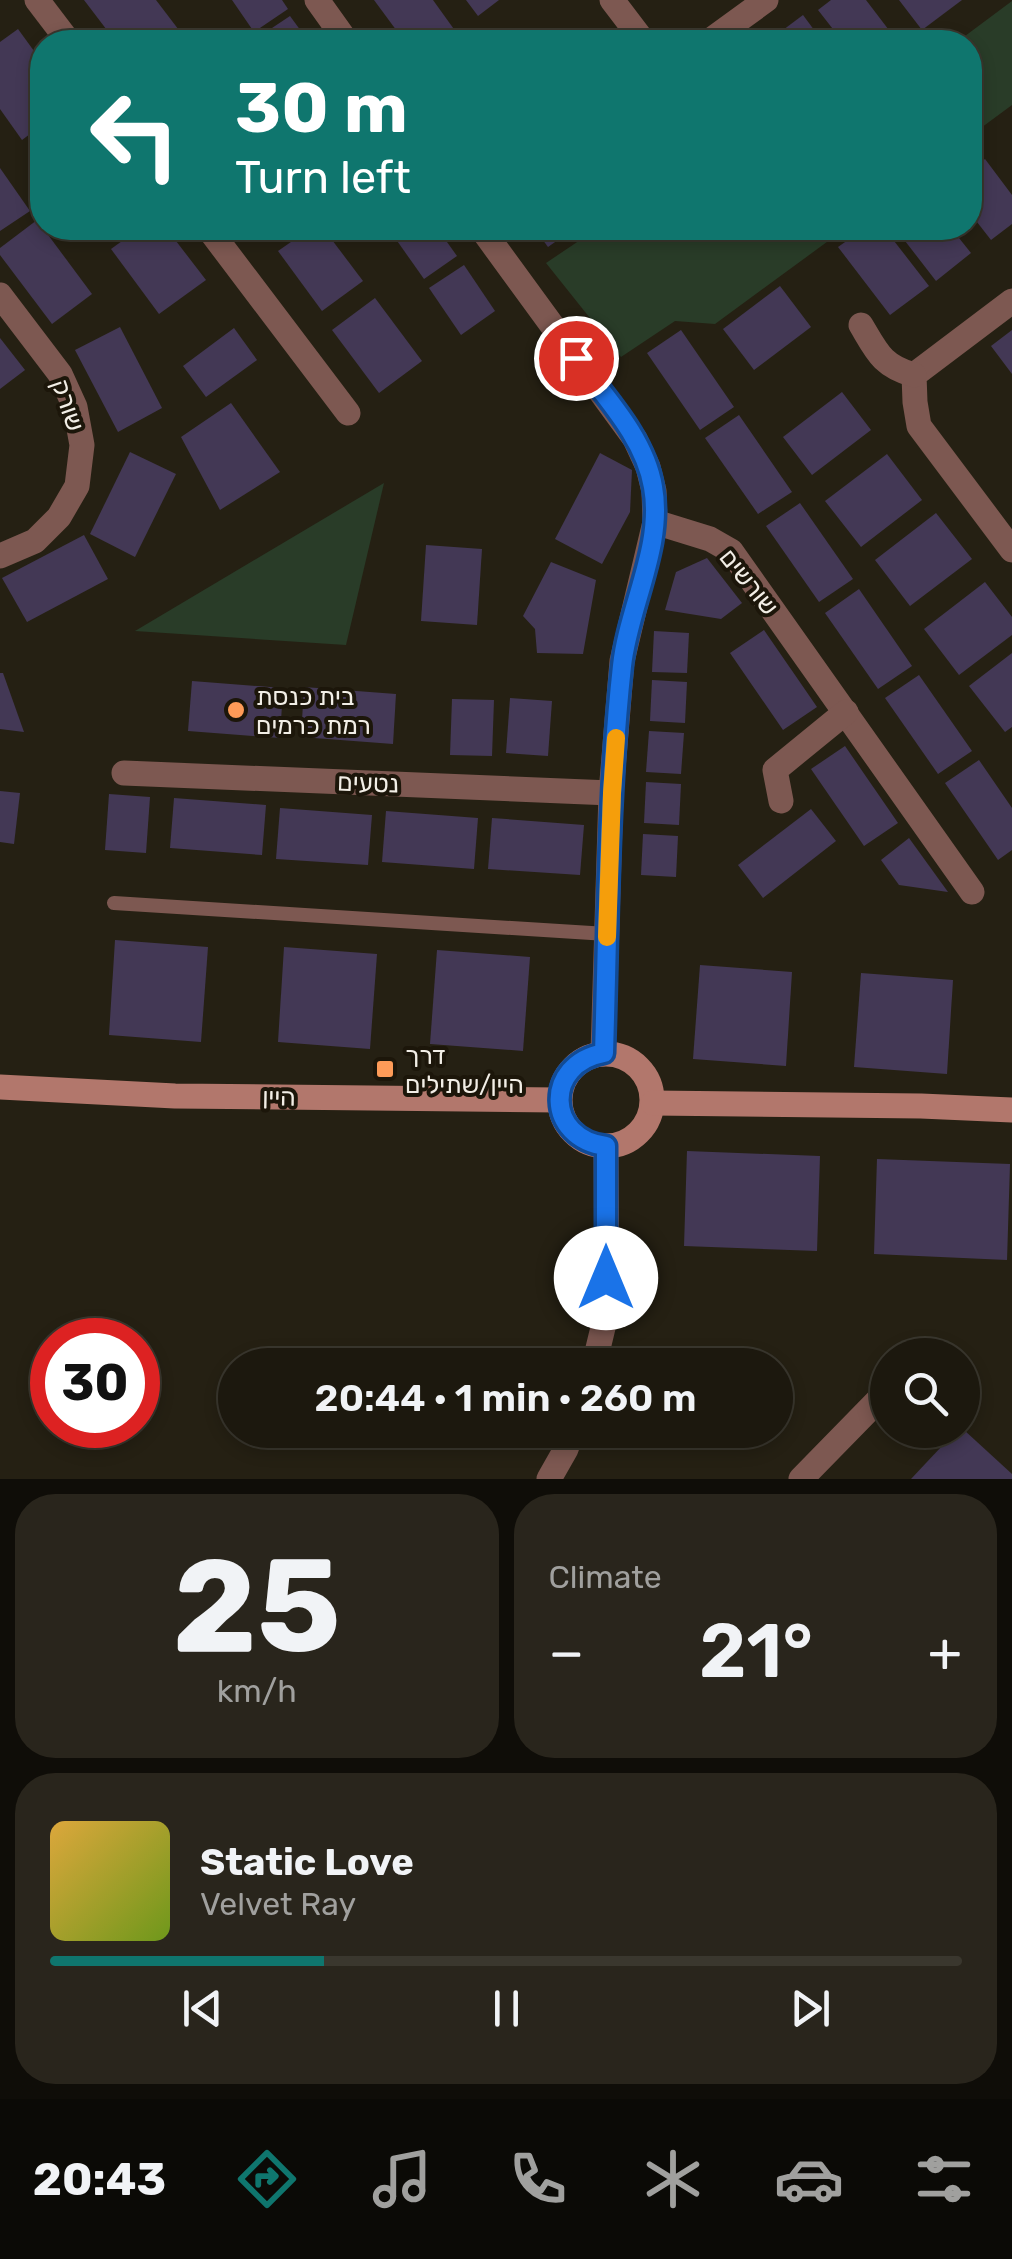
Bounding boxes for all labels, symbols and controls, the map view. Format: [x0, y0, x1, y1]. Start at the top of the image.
text: 30 m [235, 67, 408, 150]
icon: left [70, 70, 200, 200]
text: Turn left [235, 151, 411, 204]
pin [534, 316, 619, 401]
icon: arrive [549, 331, 604, 386]
street label: שורק [46, 375, 90, 435]
street label: שורשים [714, 543, 784, 621]
place label: בית כנסת רמת כרמים [256, 682, 371, 740]
marker: בית כנסת רמת כרמים [225, 699, 247, 721]
street label: נטעים [337, 767, 399, 799]
place label: דרך היין/שתילים [405, 1041, 524, 1099]
marker: דרך היין/שתילים [374, 1058, 396, 1080]
street label: היין [262, 1082, 296, 1112]
position arrow [554, 1226, 658, 1330]
speed limit sign: 30 [30, 1318, 160, 1448]
map controls [870, 1338, 980, 1448]
button: search [870, 1338, 980, 1448]
text: 20:44 · 1 min · 260 m [315, 1375, 696, 1421]
text: 25 [173, 1529, 341, 1684]
text: Climate [549, 1558, 662, 1596]
text: 21° [699, 1607, 813, 1696]
text: − [549, 1620, 584, 1685]
text: + [928, 1620, 962, 1685]
text: km/h [217, 1672, 297, 1710]
text: Static Love [200, 1839, 414, 1885]
text: Velvet Ray [200, 1885, 356, 1923]
icon: previous [175, 1981, 230, 2036]
icon: pause [479, 1981, 534, 2036]
icon: next [783, 1981, 838, 2036]
icon: directions [232, 2144, 302, 2214]
icon: music [367, 2144, 437, 2214]
icon: phone [503, 2144, 573, 2214]
icon: climate [638, 2144, 708, 2214]
icon: car [774, 2144, 844, 2214]
icon: filters [909, 2144, 979, 2214]
text: 20:43 [33, 2153, 166, 2206]

